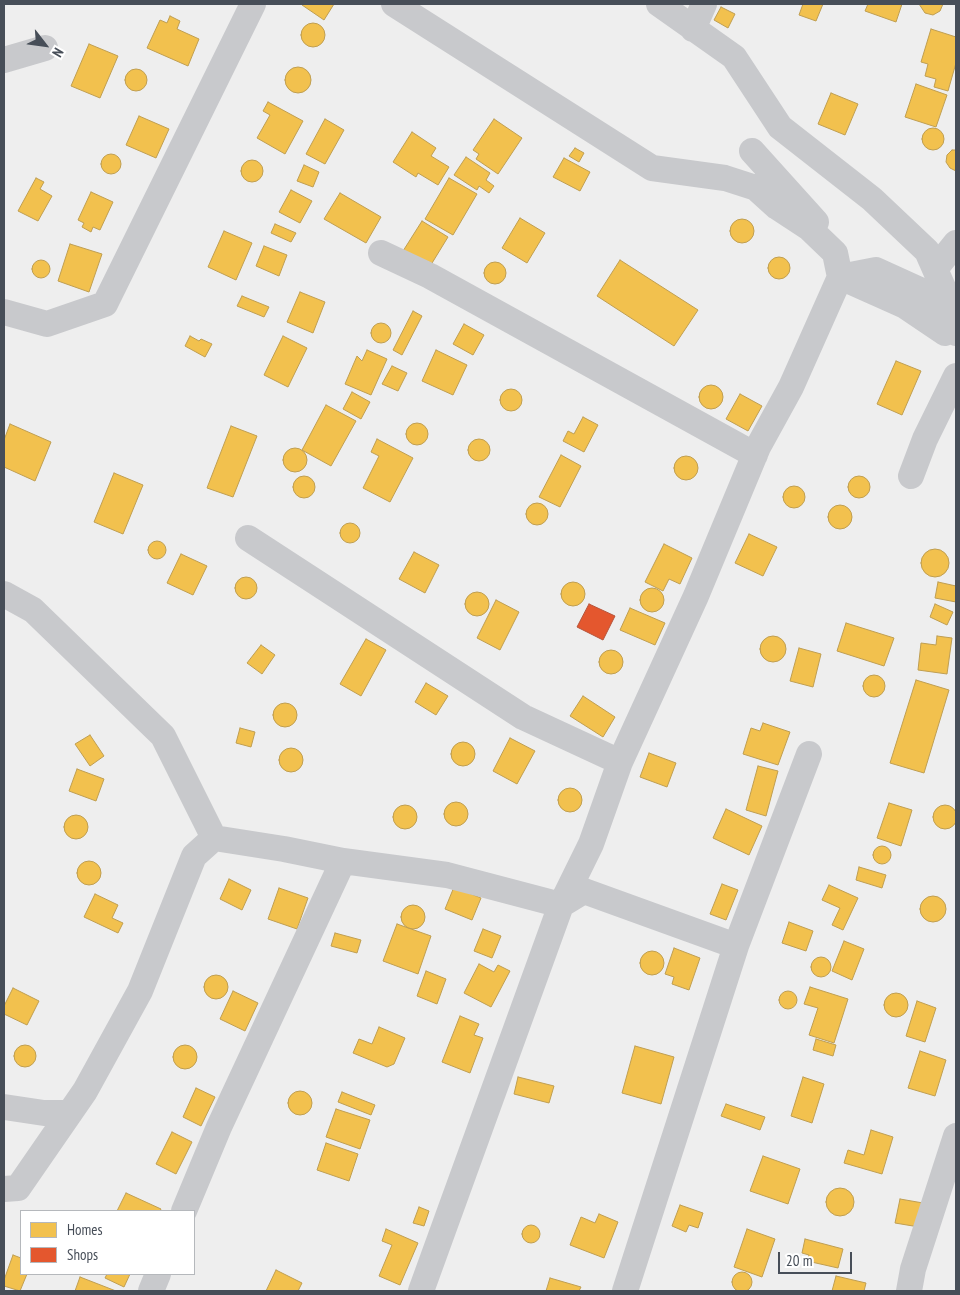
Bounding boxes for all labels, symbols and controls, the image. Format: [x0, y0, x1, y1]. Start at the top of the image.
north arrow [20, 20, 70, 70]
text: N [48, 45, 68, 60]
legend [20, 1210, 195, 1275]
text: Homes [67, 1220, 103, 1239]
scale bar [780, 1242, 854, 1274]
text: Shops [67, 1245, 98, 1264]
text: 20 m [786, 1251, 812, 1270]

